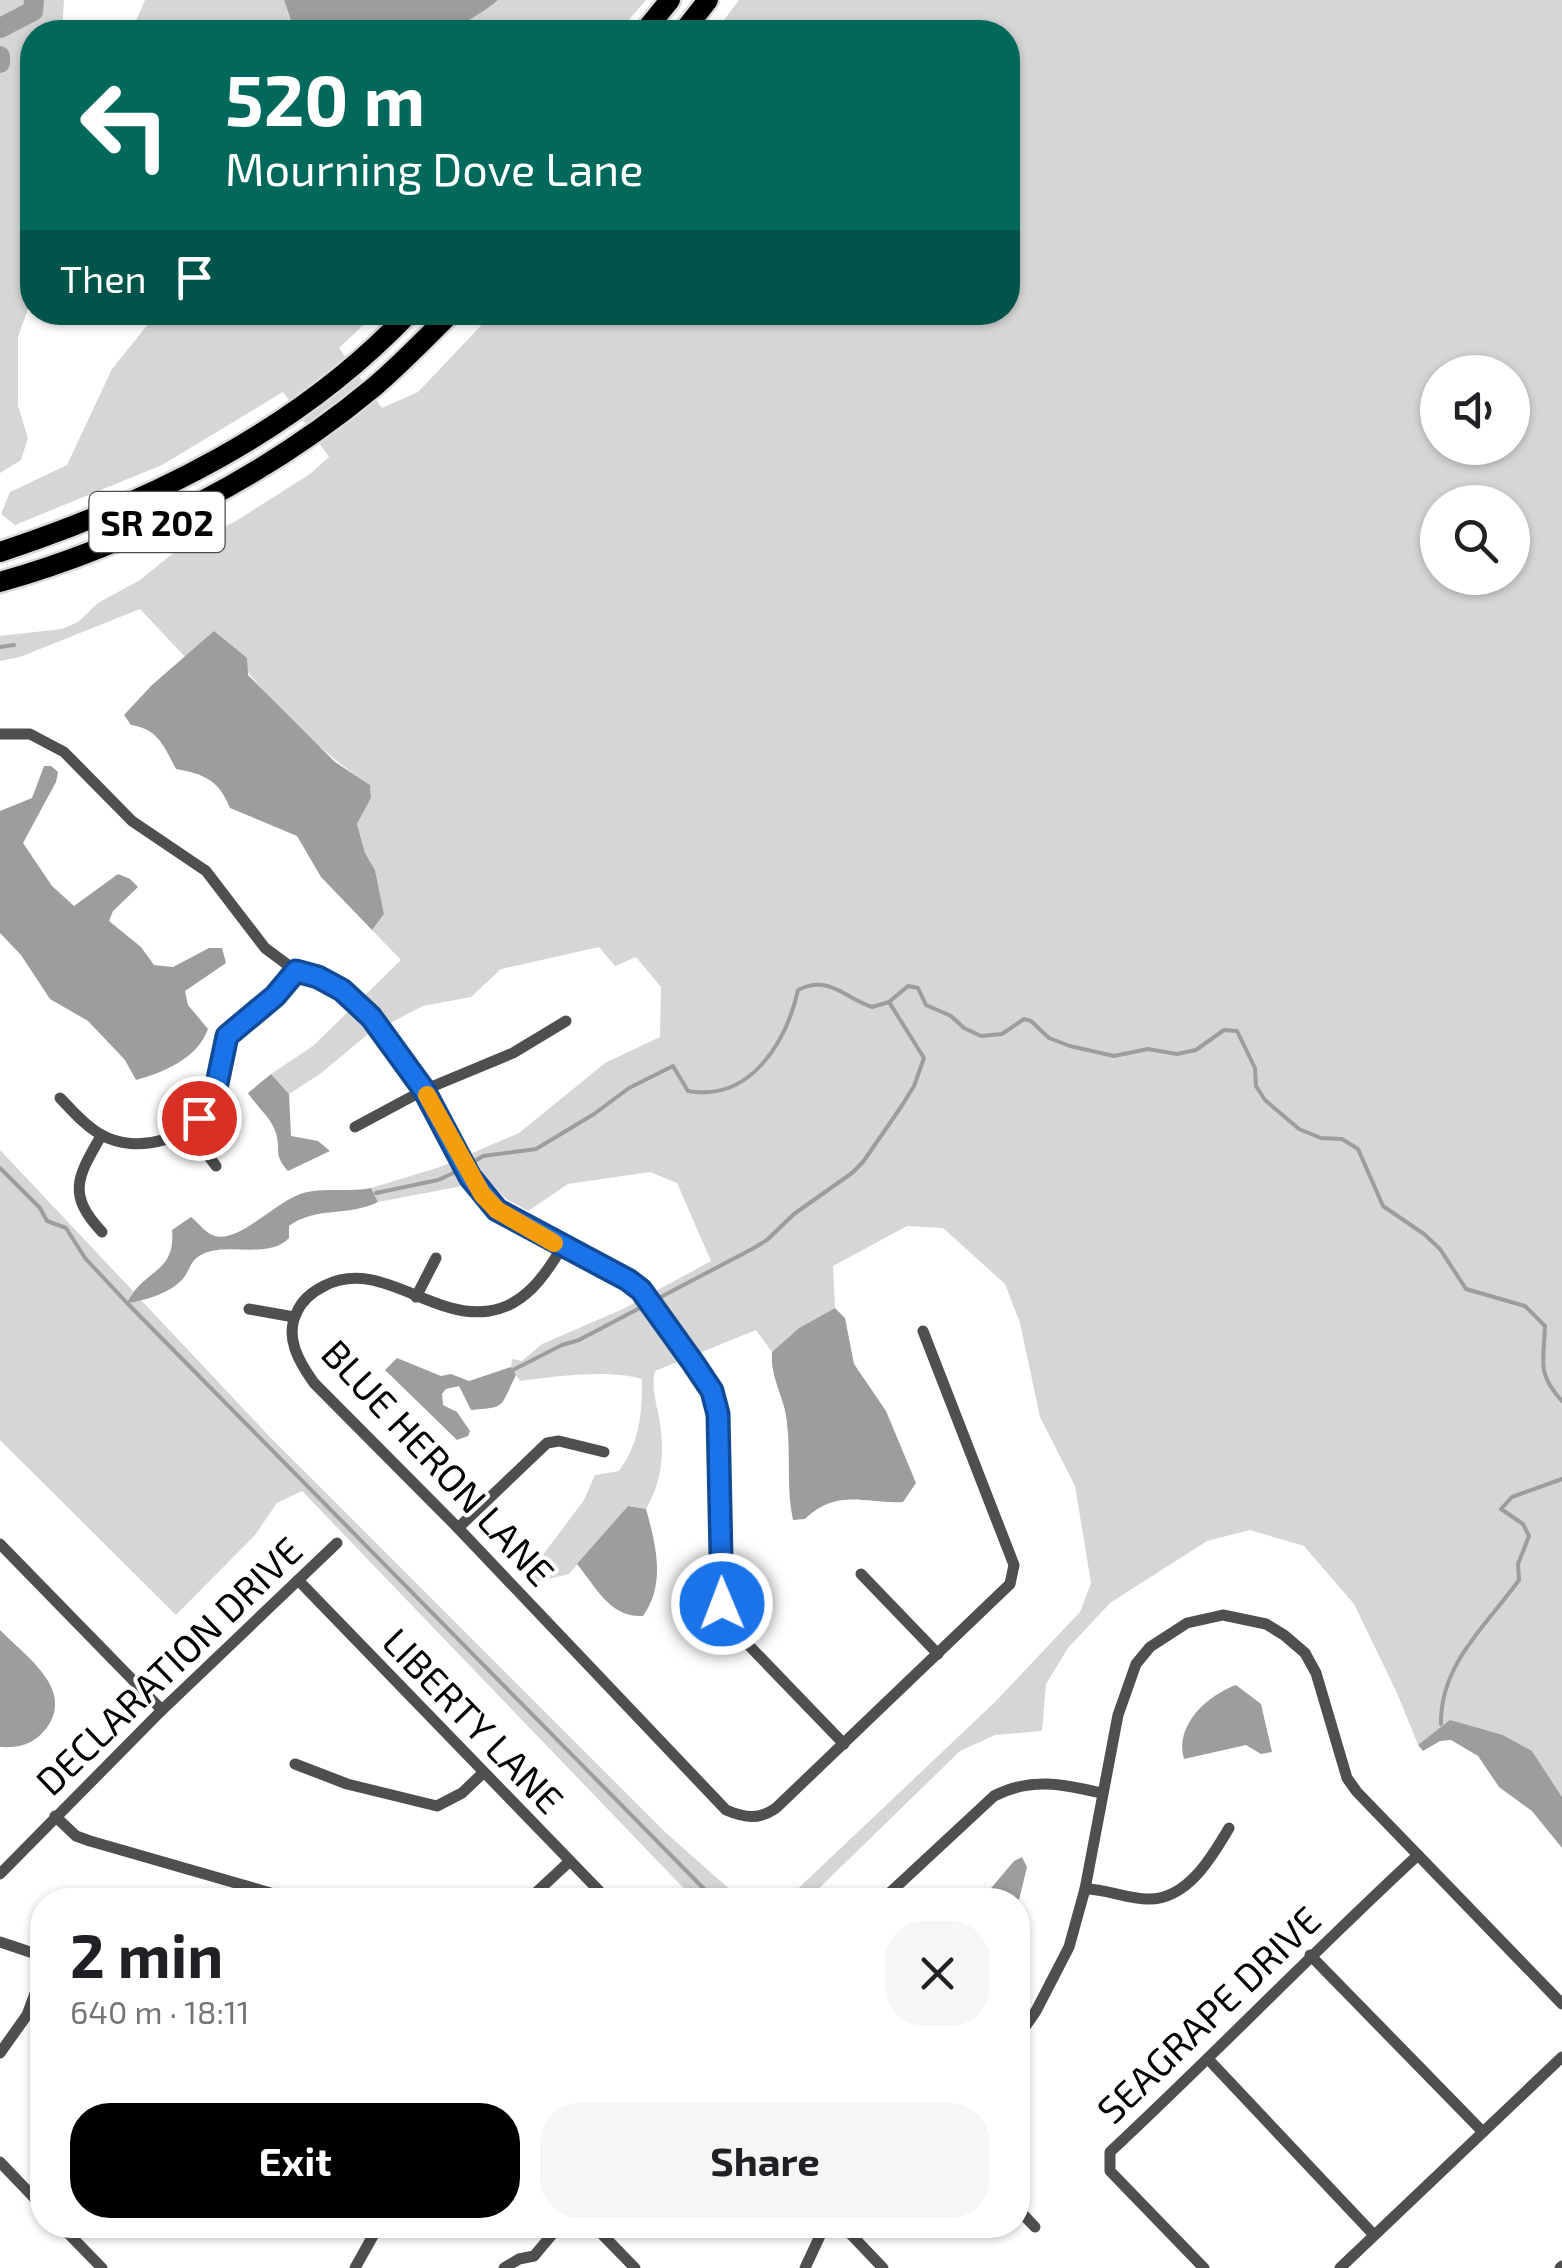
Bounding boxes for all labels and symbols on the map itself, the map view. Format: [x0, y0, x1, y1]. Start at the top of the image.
road number: SR 202 [90, 492, 224, 552]
pin [157, 1076, 242, 1161]
street label: BLUE HERON LANE [313, 1329, 565, 1595]
street label: DECLARATION DRIVE [25, 1526, 311, 1804]
position arrow [670, 1552, 774, 1656]
street label: LIBERTY LANE [374, 1618, 574, 1822]
street label: SEAGRAPE DRIVE [1087, 1896, 1329, 2132]

